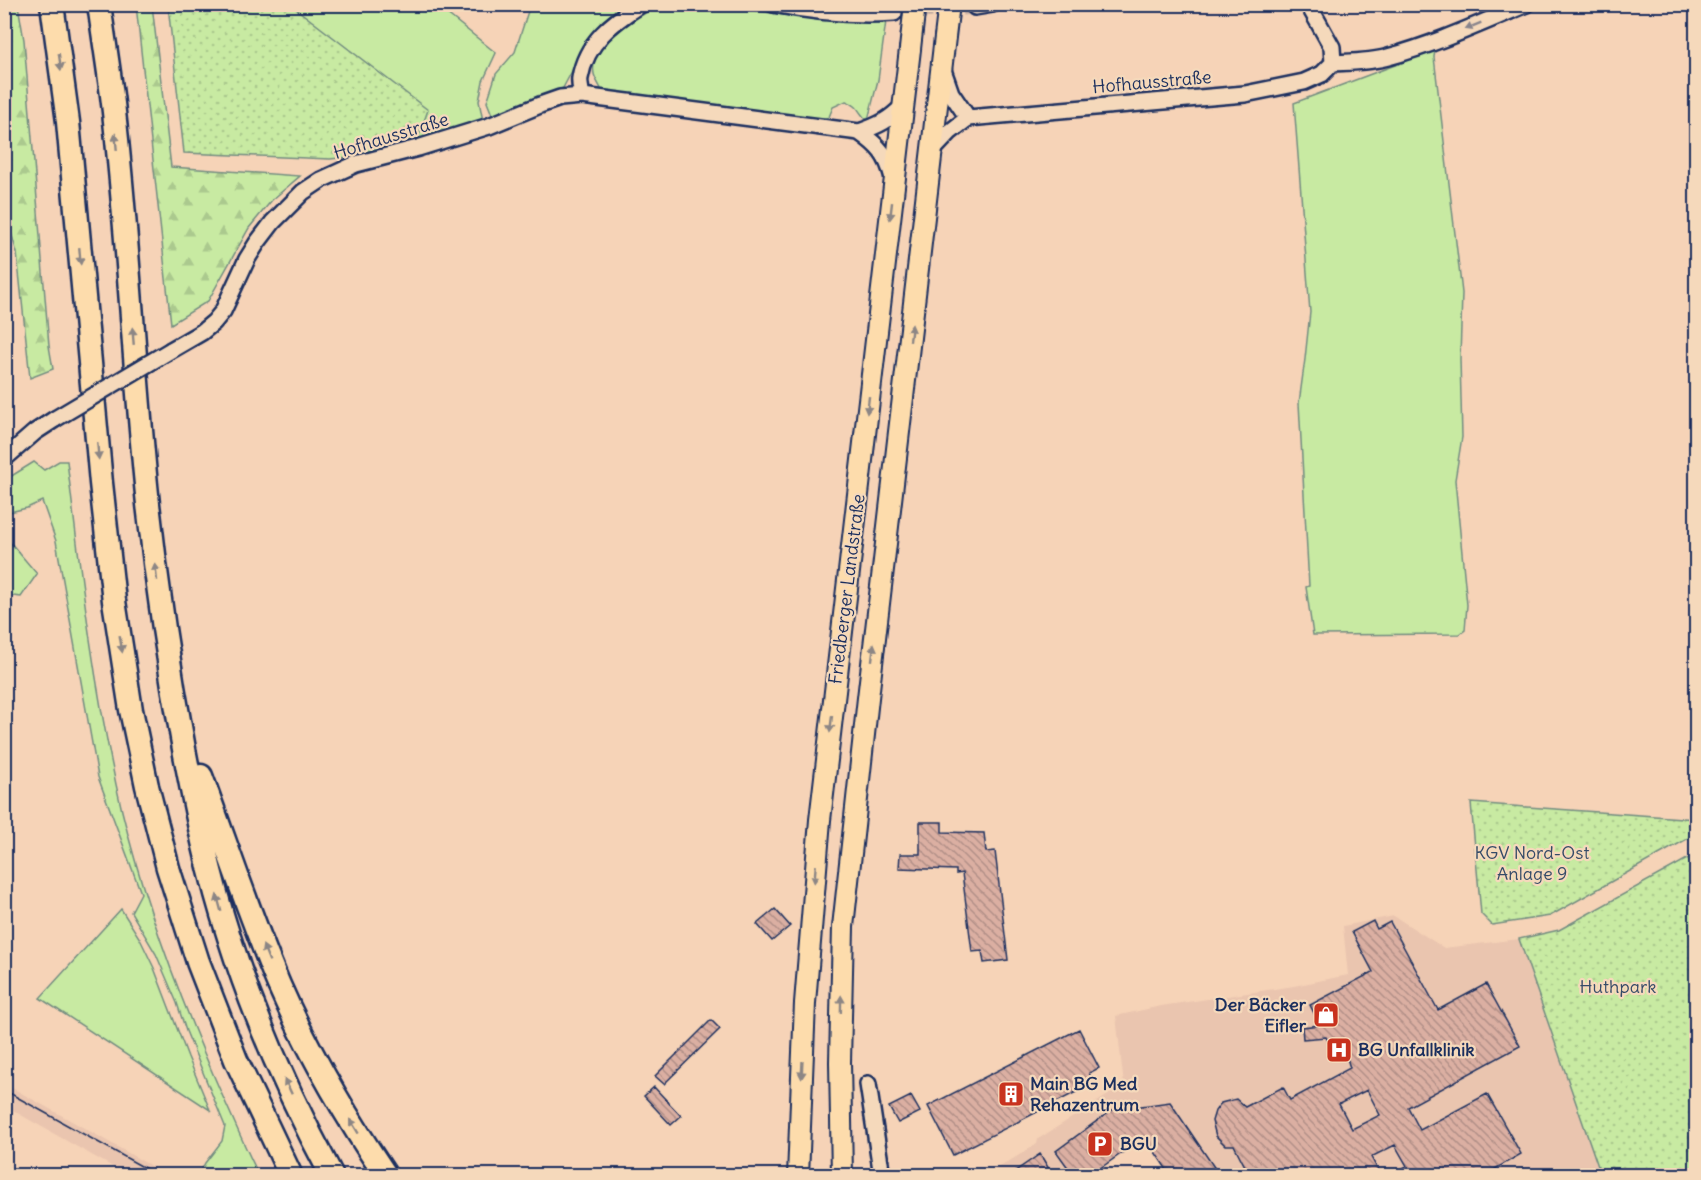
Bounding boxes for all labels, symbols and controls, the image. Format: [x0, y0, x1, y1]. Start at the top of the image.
one-way arrow [1463, 21, 1481, 31]
one-way arrow [55, 53, 65, 72]
street label: Hofhausstraße [1092, 65, 1212, 98]
street label: Hofhausstraße [330, 107, 451, 164]
one-way arrow [112, 132, 121, 151]
one-way arrow [886, 202, 896, 221]
one-way arrow [75, 247, 85, 266]
one-way arrow [906, 324, 915, 343]
one-way arrow [128, 327, 138, 346]
one-way arrow [863, 395, 873, 414]
one-way arrow [93, 441, 103, 460]
street label: Friedberger Landstraße [823, 493, 870, 685]
one-way arrow [151, 562, 161, 581]
one-way arrow [116, 635, 125, 654]
one-way arrow [868, 643, 878, 662]
one-way arrow [826, 714, 836, 733]
park label: KGV Nord-Ost Anlage 9 [1474, 841, 1590, 885]
one-way arrow [810, 864, 820, 883]
one-way arrow [214, 894, 224, 912]
one-way arrow [261, 943, 271, 961]
park label: Huthpark [1580, 975, 1656, 998]
place label: Der Bäcker Eifler [1215, 993, 1307, 1037]
one-way arrow [836, 994, 845, 1013]
shop icon: Der Bäcker Eifler [1311, 1000, 1341, 1030]
hospital icon: BG Unfallklinik [1324, 1035, 1354, 1065]
place label: BG Unfallklinik [1358, 1038, 1474, 1061]
one-way arrow [797, 1061, 806, 1080]
place label: Main BG Med Rehazentrum [1030, 1072, 1140, 1116]
one-way arrow [283, 1077, 292, 1094]
building icon: Main BG Med Rehazentrum [996, 1079, 1026, 1109]
one-way arrow [349, 1118, 360, 1134]
parking icon: BGU [1085, 1129, 1115, 1159]
place label: BGU [1120, 1132, 1157, 1155]

